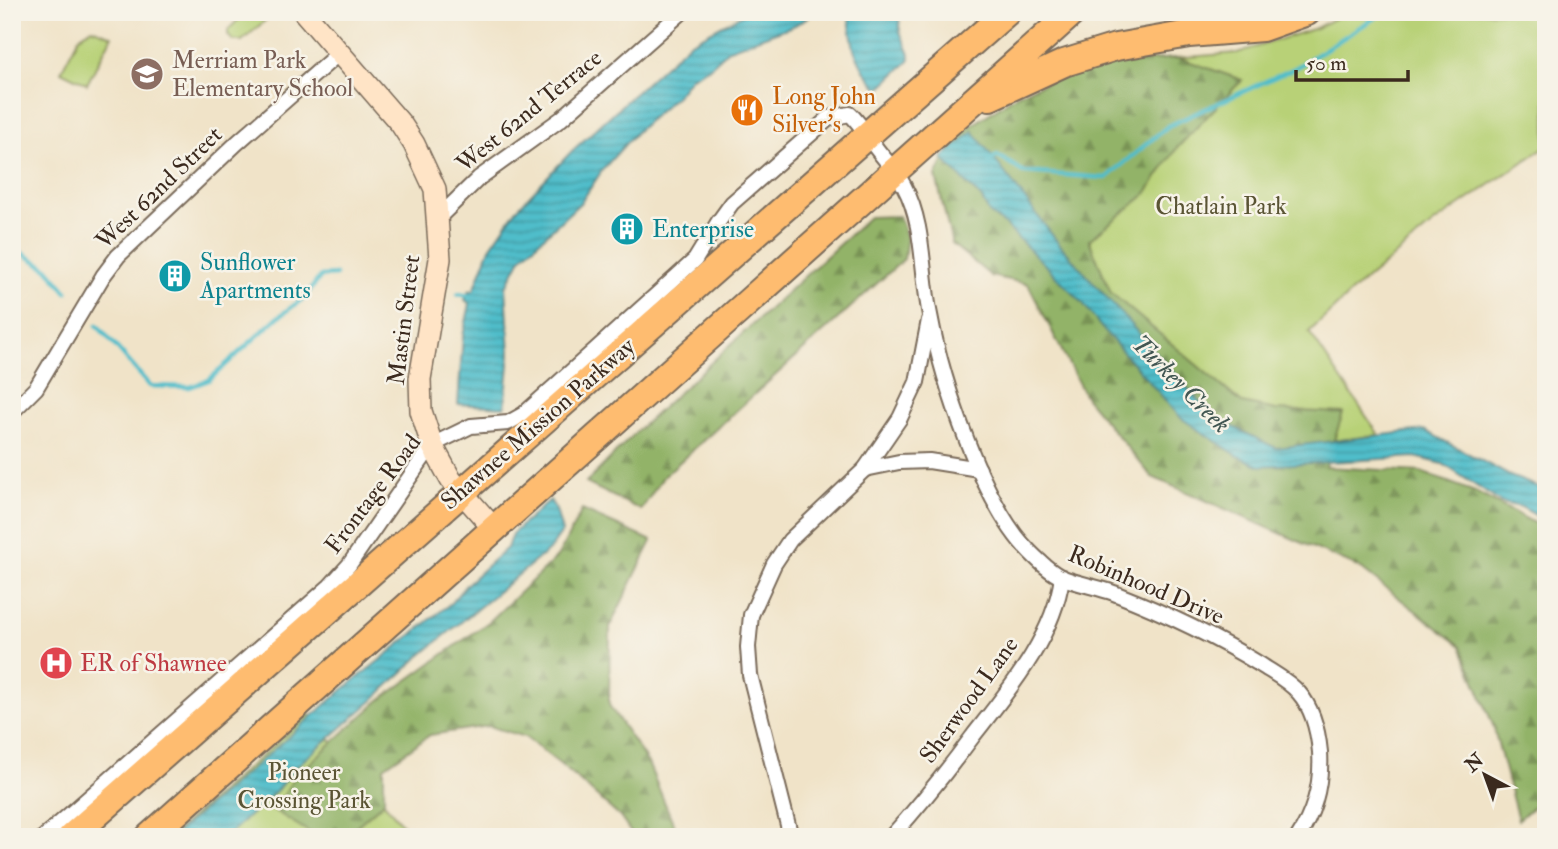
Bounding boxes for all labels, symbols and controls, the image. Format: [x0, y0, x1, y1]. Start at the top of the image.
scale bar [1296, 38, 1408, 82]
street label: West 62nd Terrace [449, 43, 608, 180]
place label: Merriam Park Elementary School [172, 45, 353, 104]
text: 50 m [1306, 50, 1347, 77]
school or university icon: Merriam Park Elementary School [128, 55, 166, 93]
place label: Long John Silver's [772, 81, 876, 140]
restaurant icon: Long John Silver's [728, 91, 766, 129]
street label: West 62nd Street [88, 120, 229, 257]
park label: Chatlain Park [1155, 191, 1287, 222]
building icon: Enterprise [608, 210, 646, 248]
place label: Enterprise [652, 214, 754, 245]
place label: Sunflower Apartments [199, 247, 311, 306]
street label: Mastin Street [381, 253, 427, 387]
building icon: Sunflower Apartments [156, 257, 194, 295]
water label: Turkey Creek [1125, 328, 1237, 440]
street label: Shawnee Mission Parkway [434, 331, 642, 517]
street label: Frontage Road [318, 428, 428, 560]
street label: Robinhood Drive [1063, 538, 1229, 632]
street label: Sherwood Lane [913, 631, 1025, 769]
hospital icon: ER of Shawnee [37, 644, 75, 682]
place label: ER of Shawnee [80, 648, 227, 679]
north arrow [1450, 740, 1520, 810]
text: N [1459, 748, 1490, 778]
park label: Pioneer Crossing Park [237, 757, 371, 816]

